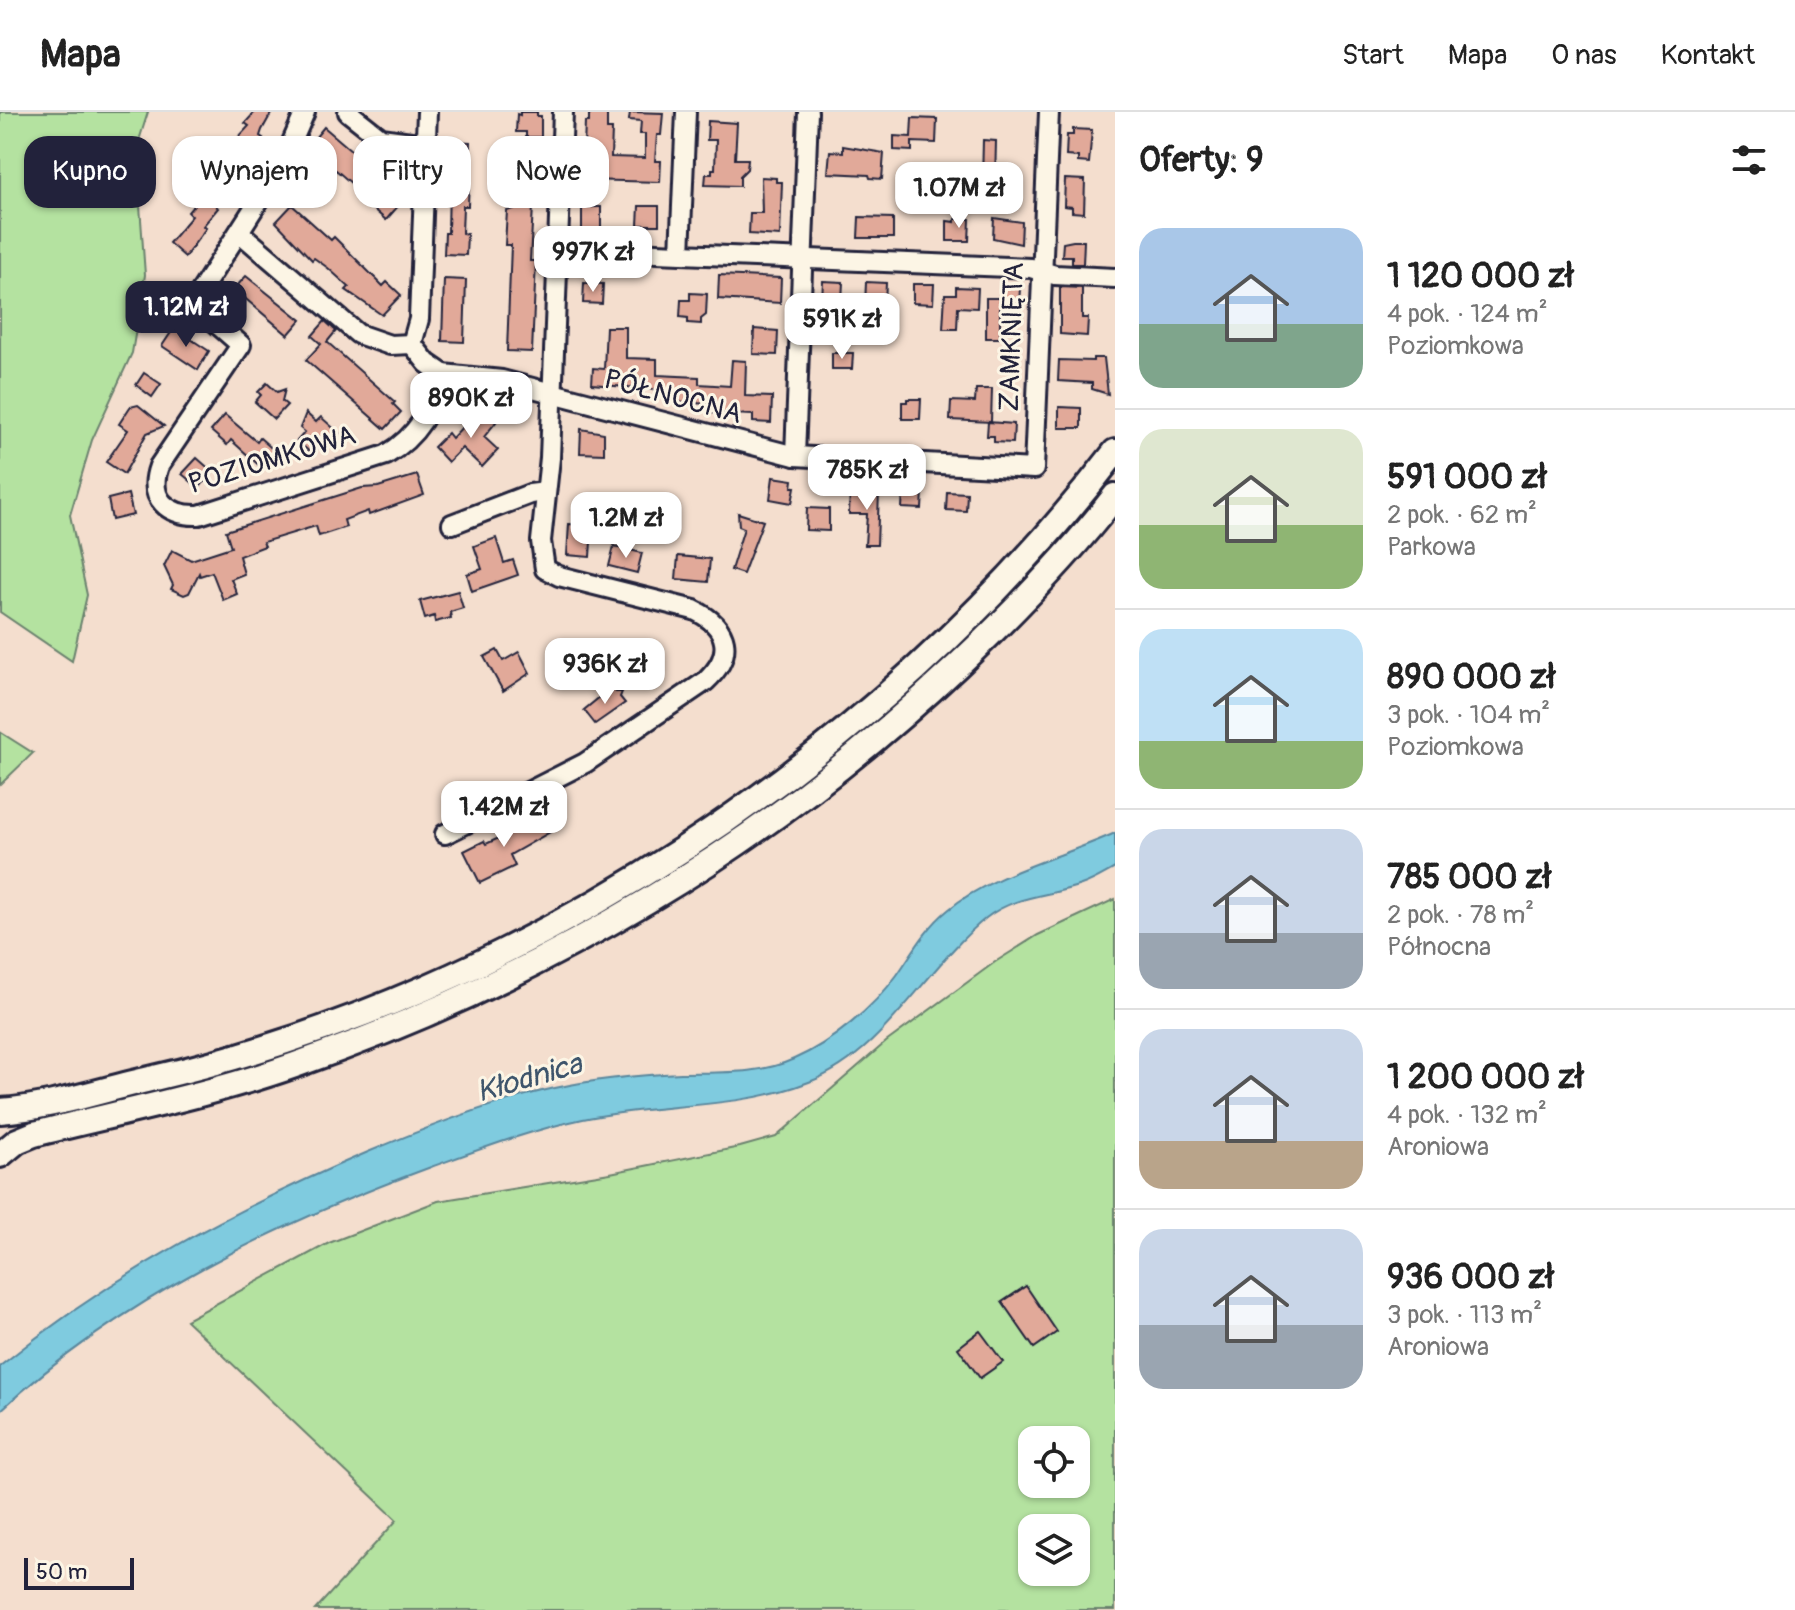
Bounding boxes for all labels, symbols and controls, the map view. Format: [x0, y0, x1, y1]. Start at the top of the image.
text: Mapa [40, 31, 121, 79]
text: Start [1342, 38, 1404, 73]
text: Mapa [1448, 38, 1507, 73]
text: O nas [1551, 38, 1617, 73]
text: Kontakt [1661, 38, 1755, 73]
chip: Kupno [24, 136, 156, 208]
chip: Wynajem [172, 136, 337, 208]
chip: Filtry [353, 136, 471, 208]
chip: Nowe [487, 136, 609, 208]
icon: filters [1727, 138, 1771, 182]
text: Oferty: 9 [1139, 139, 1263, 182]
pin: 1.07M zł [876, 162, 1042, 230]
text: 1.07M zł [913, 172, 1005, 204]
pin: 997K zł [519, 226, 667, 294]
text: 997K zł [552, 236, 634, 268]
text: 1 120 000 zł [1387, 255, 1574, 298]
icon: home [1203, 260, 1299, 356]
street label: ZAMKNIĘTA [992, 262, 1032, 412]
pin: 1.12M zł [103, 281, 269, 349]
text: 1.12M zł [144, 291, 228, 323]
pin: 591K zł [768, 293, 916, 361]
text: 4 pok. · 124 m² [1387, 298, 1548, 330]
text: 591K zł [803, 303, 881, 335]
text: Poziomkowa [1387, 330, 1524, 362]
street label: PÓŁNOCNA [600, 362, 746, 432]
pin: 890K zł [397, 372, 545, 440]
text: 890K zł [428, 382, 514, 414]
street label: POZIOMKOWA [184, 418, 360, 502]
pin: 785K zł [793, 444, 941, 512]
text: 785K zł [826, 454, 908, 486]
text: 591 000 zł [1387, 456, 1547, 499]
icon: home [1203, 461, 1299, 557]
pin: 1.2M zł [552, 492, 700, 560]
text: 2 pok. · 62 m² [1387, 499, 1537, 531]
text: 1.2M zł [589, 502, 663, 534]
text: Parkowa [1387, 531, 1476, 563]
pin: 936K zł [531, 638, 679, 706]
text: 936K zł [563, 648, 647, 680]
text: 890 000 zł [1387, 656, 1555, 699]
icon: home [1203, 661, 1299, 757]
text: 3 pok. · 104 m² [1387, 699, 1550, 731]
text: Poziomkowa [1387, 731, 1524, 763]
pin: 1.42M zł [421, 781, 587, 849]
text: 1.42M zł [459, 791, 549, 823]
text: 785 000 zł [1387, 856, 1551, 899]
icon: home [1203, 861, 1299, 957]
text: 2 pok. · 78 m² [1387, 899, 1534, 931]
text: Północna [1387, 931, 1491, 963]
water label: Kłodnica [472, 1045, 588, 1111]
text: 1 200 000 zł [1387, 1056, 1584, 1099]
icon: home [1203, 1061, 1299, 1157]
text: 4 pok. · 132 m² [1387, 1099, 1547, 1131]
text: Aroniowa [1387, 1131, 1489, 1163]
text: 936 000 zł [1387, 1256, 1554, 1299]
icon: home [1203, 1261, 1299, 1357]
text: 3 pok. · 113 m² [1387, 1299, 1542, 1331]
text: Aroniowa [1387, 1331, 1489, 1363]
map controls [1018, 1426, 1090, 1586]
button: locate [1018, 1426, 1090, 1498]
button: layers [1018, 1514, 1090, 1586]
scale bar [24, 1554, 134, 1590]
text: 50 m [36, 1558, 87, 1586]

